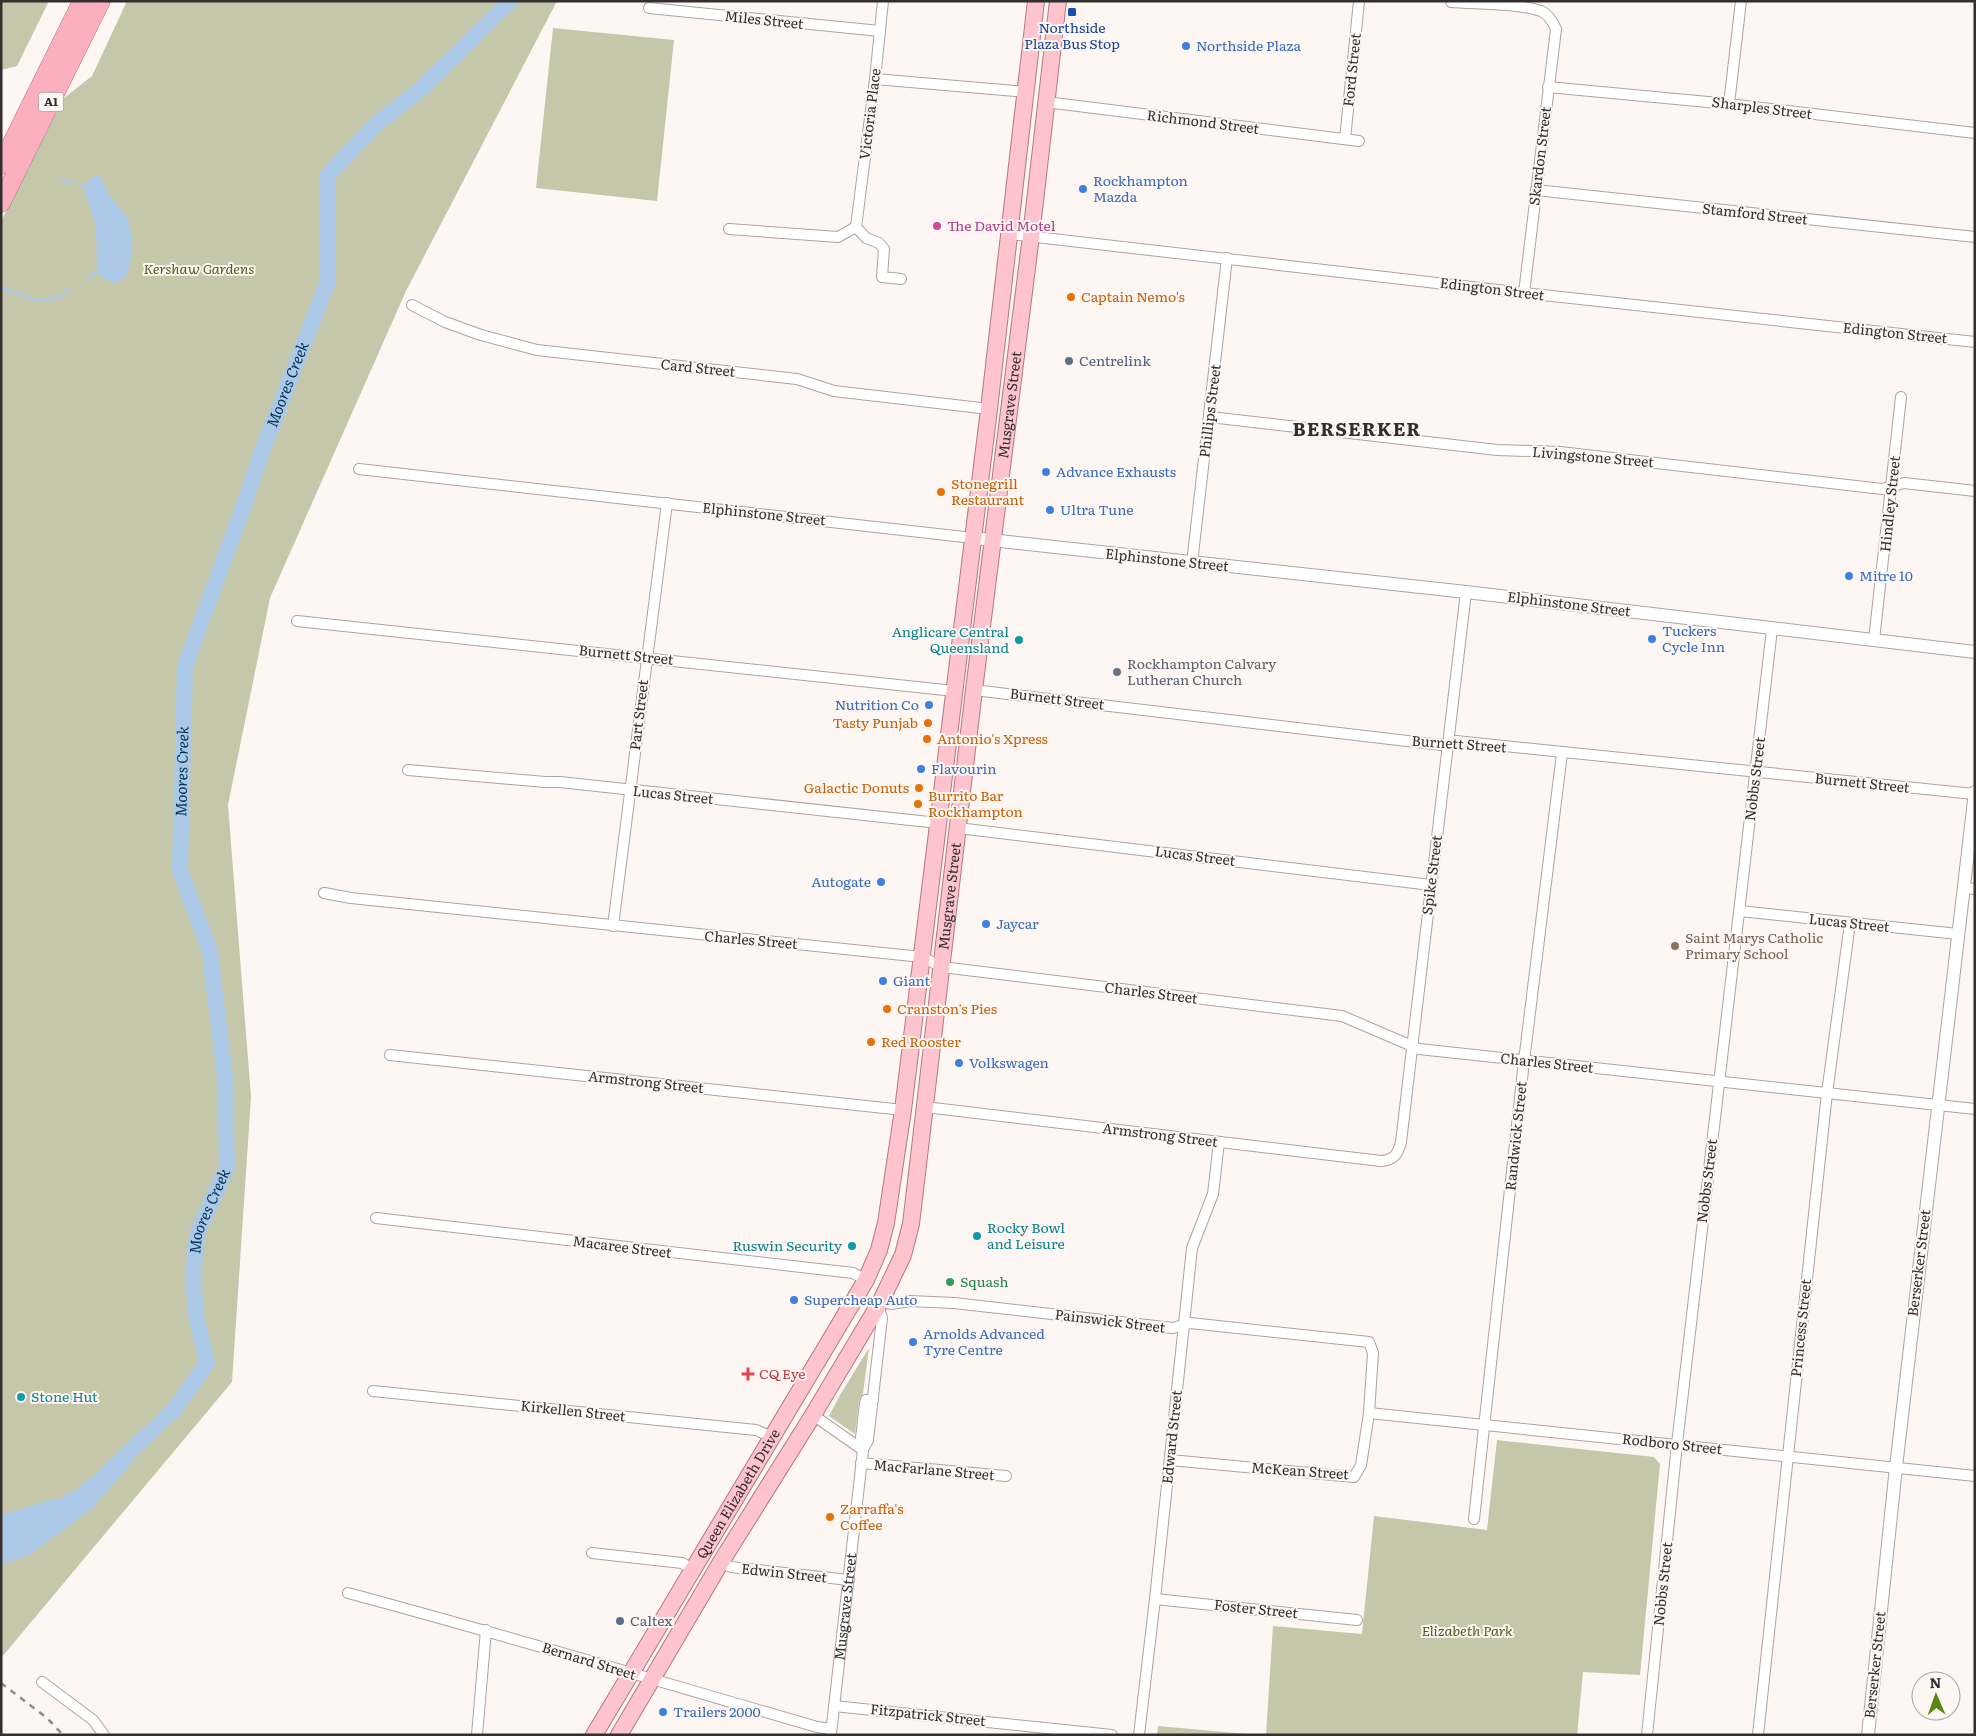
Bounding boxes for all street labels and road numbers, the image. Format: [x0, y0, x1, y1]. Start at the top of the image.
street label: Miles Street [724, 5, 805, 33]
street label: Ford Street [1337, 32, 1365, 108]
street label: Victoria Place [853, 67, 885, 161]
street label: Sharples Street [1711, 91, 1814, 123]
road number: A1 [38, 92, 64, 111]
street label: Richmond Street [1146, 104, 1261, 138]
street label: Skardon Street [1523, 105, 1555, 206]
street label: Stamford Street [1701, 198, 1809, 229]
street label: Edington Street [1439, 272, 1546, 304]
street label: Edington Street [1842, 317, 1949, 347]
street label: Musgrave Street [992, 350, 1025, 460]
street label: Card Street [660, 353, 737, 381]
street label: Phillips Street [1193, 363, 1225, 459]
street label: Livingstone Street [1531, 441, 1655, 471]
street label: Hindley Street [1874, 454, 1904, 553]
street label: Elphinstone Street [701, 497, 827, 529]
street label: Elphinstone Street [1104, 543, 1230, 575]
street label: Elphinstone Street [1506, 586, 1632, 621]
street label: Burnett Street [578, 639, 675, 669]
street label: Part Street [624, 678, 652, 751]
street label: Burnett Street [1009, 682, 1106, 714]
street label: Burnett Street [1411, 730, 1508, 756]
street label: Nobbs Street [1739, 735, 1769, 822]
street label: Burnett Street [1814, 767, 1911, 797]
street label: Lucas Street [632, 780, 715, 808]
street label: Spike Street [1416, 834, 1446, 916]
street label: Lucas Street [1154, 840, 1237, 870]
street label: Musgrave Street [932, 841, 965, 951]
street label: Lucas Street [1808, 908, 1891, 936]
street label: Charles Street [704, 925, 799, 953]
street label: Charles Street [1104, 976, 1199, 1008]
street label: Charles Street [1500, 1047, 1595, 1077]
street label: Armstrong Street [587, 1065, 705, 1097]
street label: Randwick Street [1499, 1080, 1531, 1192]
street label: Armstrong Street [1101, 1117, 1219, 1151]
street label: Nobbs Street [1691, 1137, 1721, 1224]
street label: Berserker Street [1902, 1208, 1935, 1318]
street label: Macaree Street [572, 1230, 673, 1262]
street label: Princess Street [1785, 1278, 1815, 1378]
street label: Painswick Street [1054, 1303, 1167, 1337]
street label: Edward Street [1156, 1389, 1186, 1485]
street label: Kirkellen Street [520, 1395, 627, 1425]
street label: Queen Elizabeth Drive [691, 1424, 784, 1562]
street label: Rodboro Street [1621, 1428, 1724, 1458]
street label: MacFarlane Street [873, 1454, 996, 1484]
street label: McKean Street [1251, 1457, 1350, 1483]
street label: Nobbs Street [1648, 1541, 1676, 1627]
street label: Musgrave Street [828, 1552, 860, 1662]
street label: Edwin Street [740, 1558, 828, 1586]
street label: Foster Street [1213, 1594, 1299, 1622]
street label: Berserker Street [1858, 1610, 1890, 1720]
street label: Bernard Street [540, 1636, 639, 1684]
street label: Fitzpatrick Street [869, 1698, 987, 1730]

